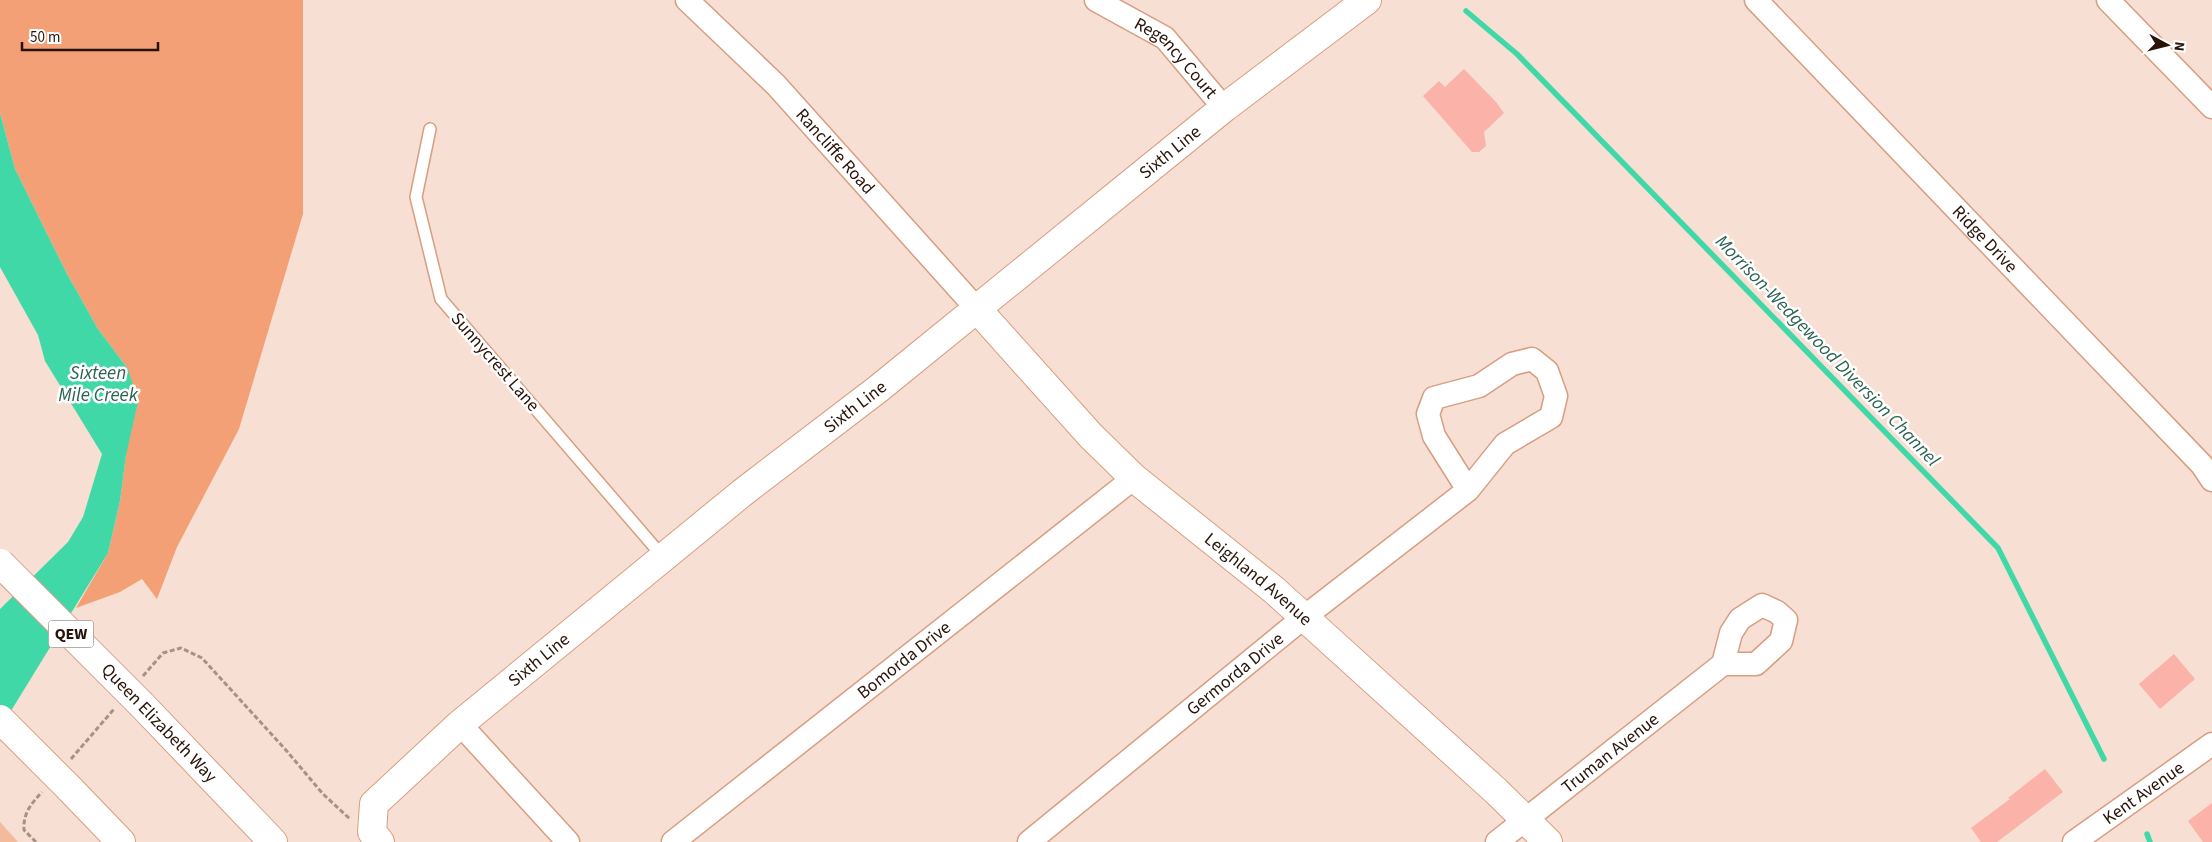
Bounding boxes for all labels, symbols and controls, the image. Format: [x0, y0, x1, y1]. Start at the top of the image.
street label: Regency Court [1130, 11, 1223, 104]
scale bar [22, 20, 159, 52]
north arrow [2142, 20, 2192, 70]
text: 50 m [30, 27, 60, 48]
text: N [2168, 41, 2189, 52]
street label: Rancliffe Road [790, 103, 881, 200]
street label: Sixth Line [1134, 119, 1206, 185]
street label: Ridge Drive [1947, 200, 2024, 278]
water label: Morrison-Wedgewood Diversion Channel [1709, 229, 1946, 473]
street label: Sunnycrest Lane [445, 307, 545, 417]
water label: Sixteen Mile Creek [58, 360, 139, 409]
street label: Sixth Line [818, 375, 892, 439]
street label: Leighland Avenue [1199, 527, 1318, 631]
street label: Bomorda Drive [852, 615, 956, 705]
road number: QEW [48, 620, 94, 648]
street label: Germorda Drive [1181, 626, 1289, 721]
street label: Sixth Line [502, 627, 575, 692]
street label: Queen Elizabeth Way [95, 658, 223, 789]
street label: Truman Avenue [1556, 707, 1664, 799]
street label: Kent Avenue [2098, 755, 2189, 830]

